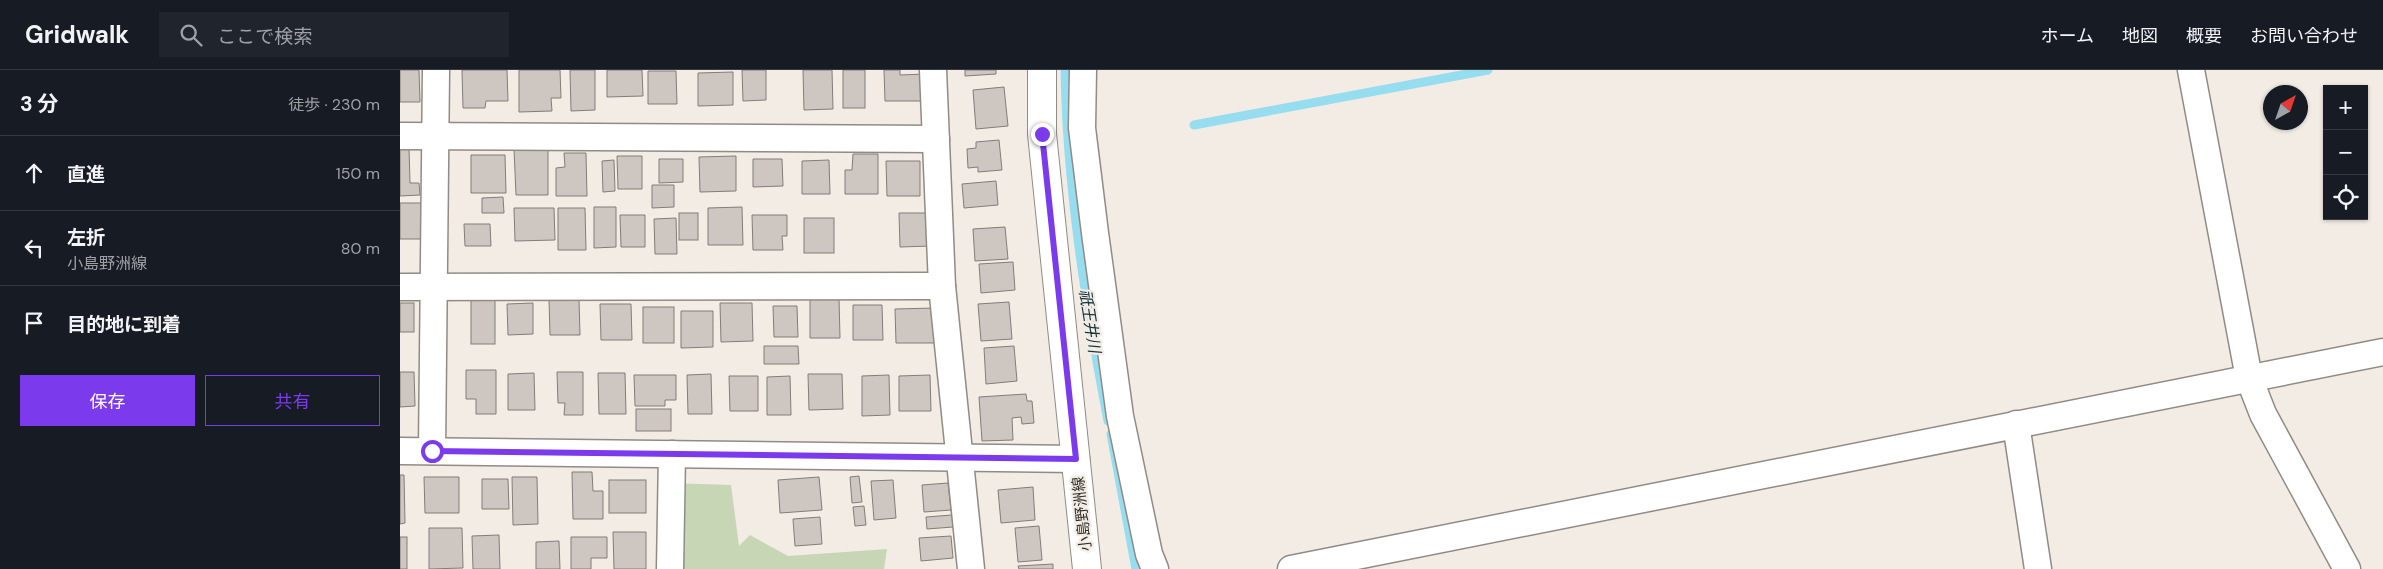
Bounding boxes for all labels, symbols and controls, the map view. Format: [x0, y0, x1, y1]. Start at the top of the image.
search box [159, 12, 509, 57]
text: Gridwalk [25, 19, 129, 50]
icon: search [177, 21, 205, 49]
text: ここで検索 [217, 24, 312, 49]
text: ホーム [2041, 24, 2094, 48]
text: 地図 [2122, 24, 2158, 48]
text: 概要 [2186, 24, 2222, 48]
text: お問い合わせ [2250, 24, 2358, 48]
north arrow [2263, 85, 2308, 130]
map controls [2323, 85, 2368, 220]
button: + [2323, 85, 2368, 130]
text: 3 分 [20, 90, 59, 118]
text: 徒歩 · 230 m [288, 94, 380, 115]
route end [1031, 123, 1054, 146]
button: − [2323, 130, 2368, 175]
icon: ahead [20, 159, 48, 187]
text: 直進 [67, 162, 105, 187]
text: 150 m [336, 163, 380, 184]
button: locate [2323, 175, 2368, 220]
text: 左折 [67, 225, 105, 250]
icon: left [20, 234, 48, 262]
text: 80 m [341, 238, 380, 259]
text: 小島野洲線 [67, 253, 147, 274]
water label: 祇王井川 [1075, 288, 1106, 356]
icon: arrive [20, 309, 48, 337]
text: 目的地に到着 [67, 312, 181, 337]
button: 保存 [20, 375, 195, 426]
button: 共有 [205, 375, 380, 426]
route start [421, 440, 444, 463]
street label: 小島野洲線 [1068, 476, 1096, 552]

